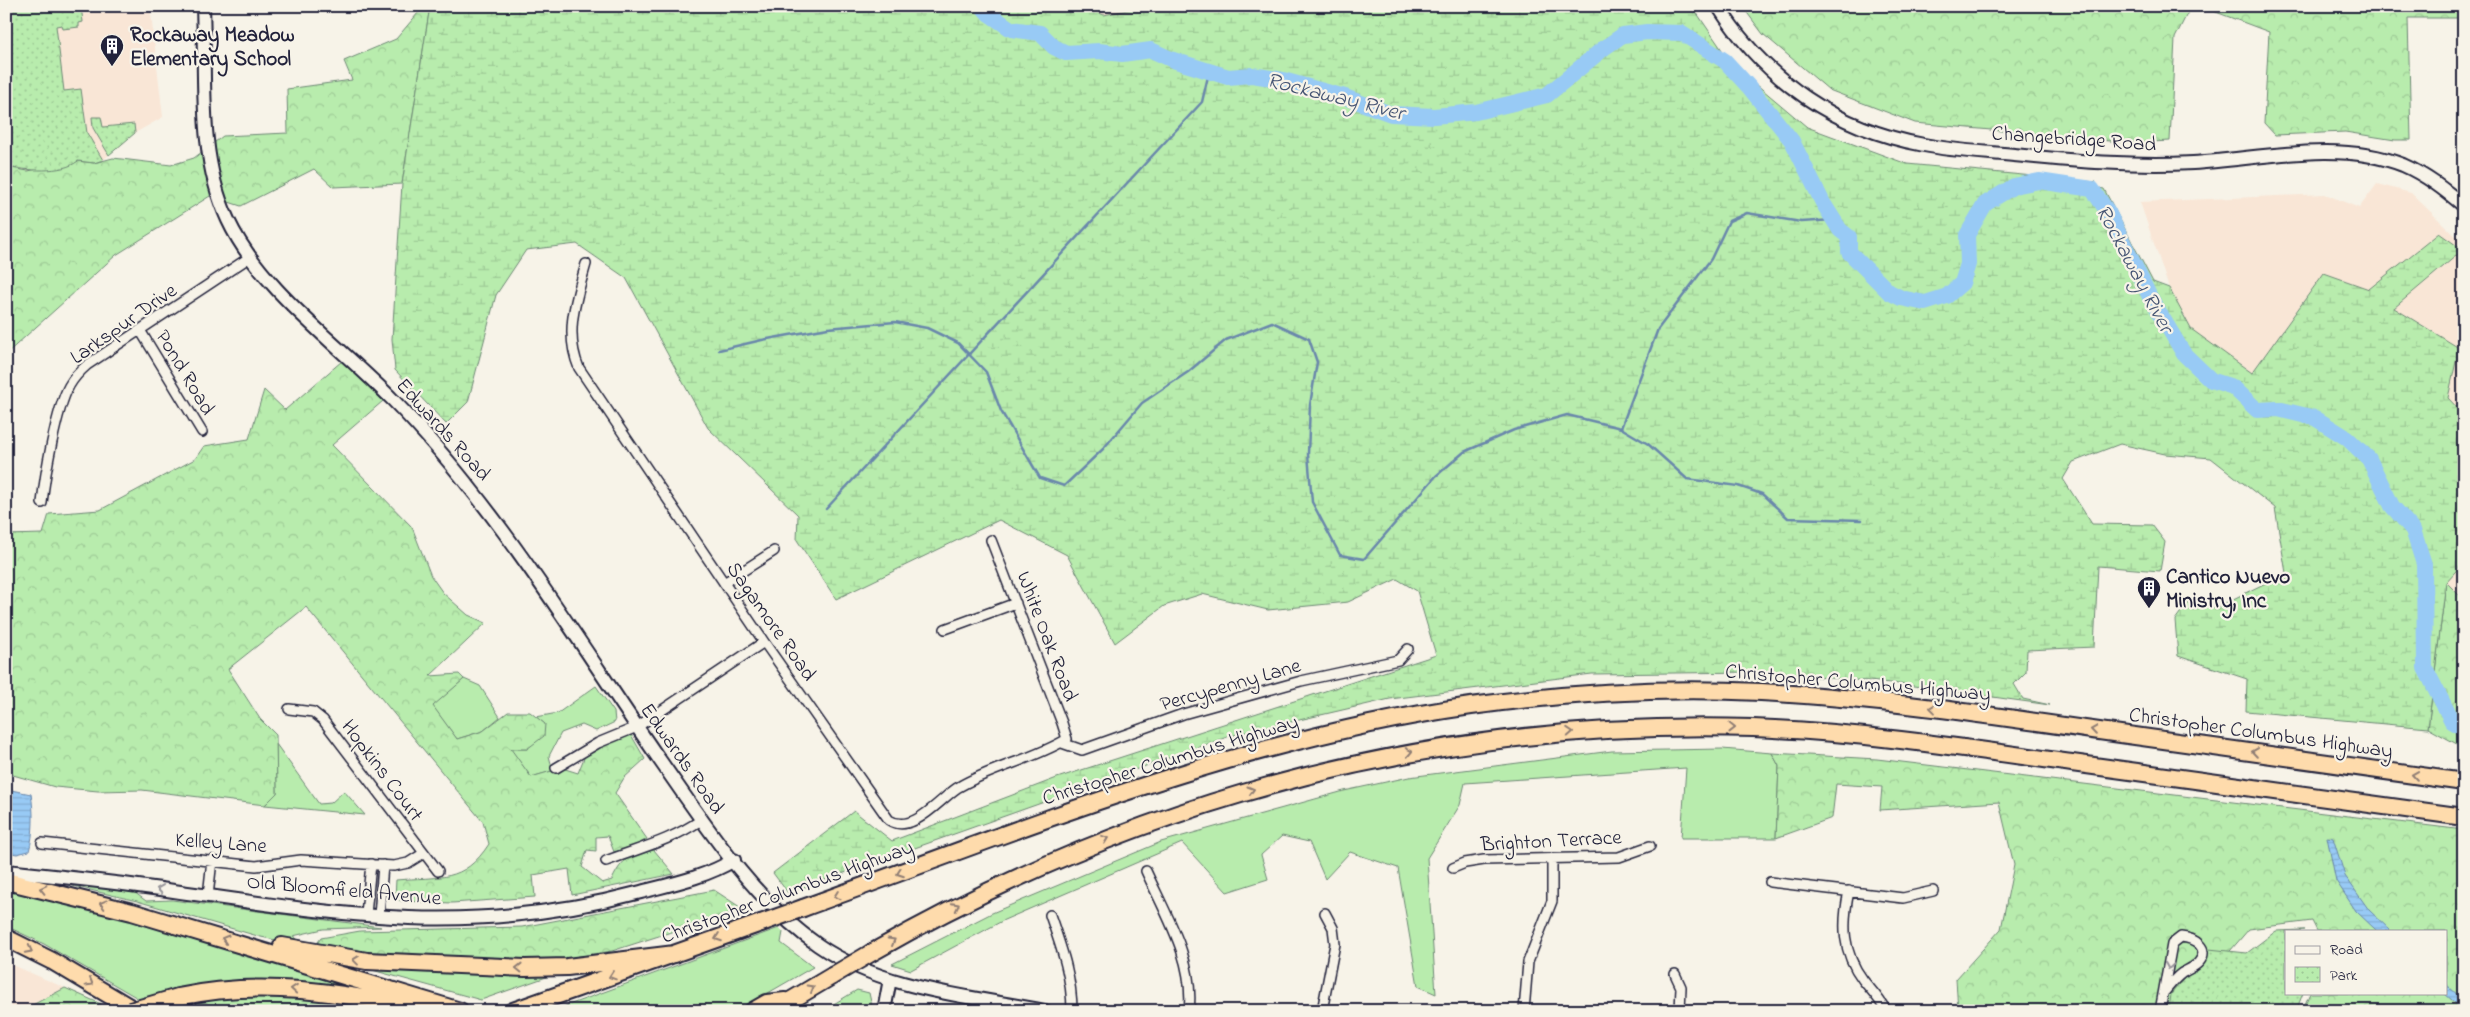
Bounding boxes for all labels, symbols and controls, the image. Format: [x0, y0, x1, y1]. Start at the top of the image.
place label: Rockaway Meadow Elementary School [130, 21, 295, 77]
building icon: Rockaway Meadow Elementary School [99, 33, 125, 67]
water label: Rockaway River [1263, 65, 1411, 131]
street label: Changebridge Road [1990, 119, 2157, 163]
water label: Rockaway River [2086, 200, 2182, 342]
street label: Larkspur Drive [65, 276, 184, 373]
street label: Pond Road [147, 325, 222, 422]
street label: Edwards Road [388, 372, 497, 489]
street label: Sagamore Road [716, 556, 823, 689]
place label: Cantico Nuevo Ministry, Inc [2166, 563, 2290, 619]
street label: White Oak Road [1008, 567, 1085, 706]
building icon: Cantico Nuevo Ministry, Inc [2136, 575, 2162, 609]
street label: Percypenny Lane [1157, 651, 1306, 722]
street label: Christopher Columbus Highway [1724, 657, 1992, 713]
street label: Edwards Road [632, 697, 731, 821]
street label: Christopher Columbus Highway [2126, 701, 2395, 769]
one-way arrow [1928, 703, 1936, 714]
street label: Christopher Columbus Highway [1039, 708, 1303, 816]
street label: Hopkins Court [333, 714, 430, 829]
one-way arrow [1728, 723, 1736, 733]
one-way arrow [2089, 725, 2097, 736]
one-way arrow [1566, 726, 1574, 737]
one-way arrow [1404, 748, 1413, 758]
one-way arrow [2250, 748, 2259, 758]
one-way arrow [2411, 770, 2419, 781]
one-way arrow [1246, 785, 1254, 795]
street label: Brighton Terrace [1479, 823, 1623, 863]
street label: Kelley Lane [174, 826, 268, 864]
street label: Christopher Columbus Highway [657, 833, 919, 954]
one-way arrow [1100, 835, 1108, 845]
one-way arrow [896, 867, 905, 877]
street label: Old Bloomfield Avenue [245, 868, 443, 914]
one-way arrow [38, 884, 47, 895]
one-way arrow [155, 884, 163, 895]
one-way arrow [833, 890, 842, 900]
one-way arrow [99, 899, 108, 910]
one-way arrow [951, 902, 960, 912]
legend [2285, 930, 2448, 994]
one-way arrow [714, 932, 723, 942]
one-way arrow [221, 935, 229, 945]
one-way arrow [887, 937, 896, 947]
text: Road [2330, 939, 2363, 961]
one-way arrow [24, 944, 33, 954]
one-way arrow [352, 955, 360, 966]
one-way arrow [2164, 962, 2174, 970]
one-way arrow [514, 963, 522, 973]
text: Park [2330, 965, 2358, 987]
one-way arrow [608, 970, 617, 980]
one-way arrow [84, 977, 93, 987]
one-way arrow [289, 984, 297, 995]
one-way arrow [805, 985, 814, 995]

